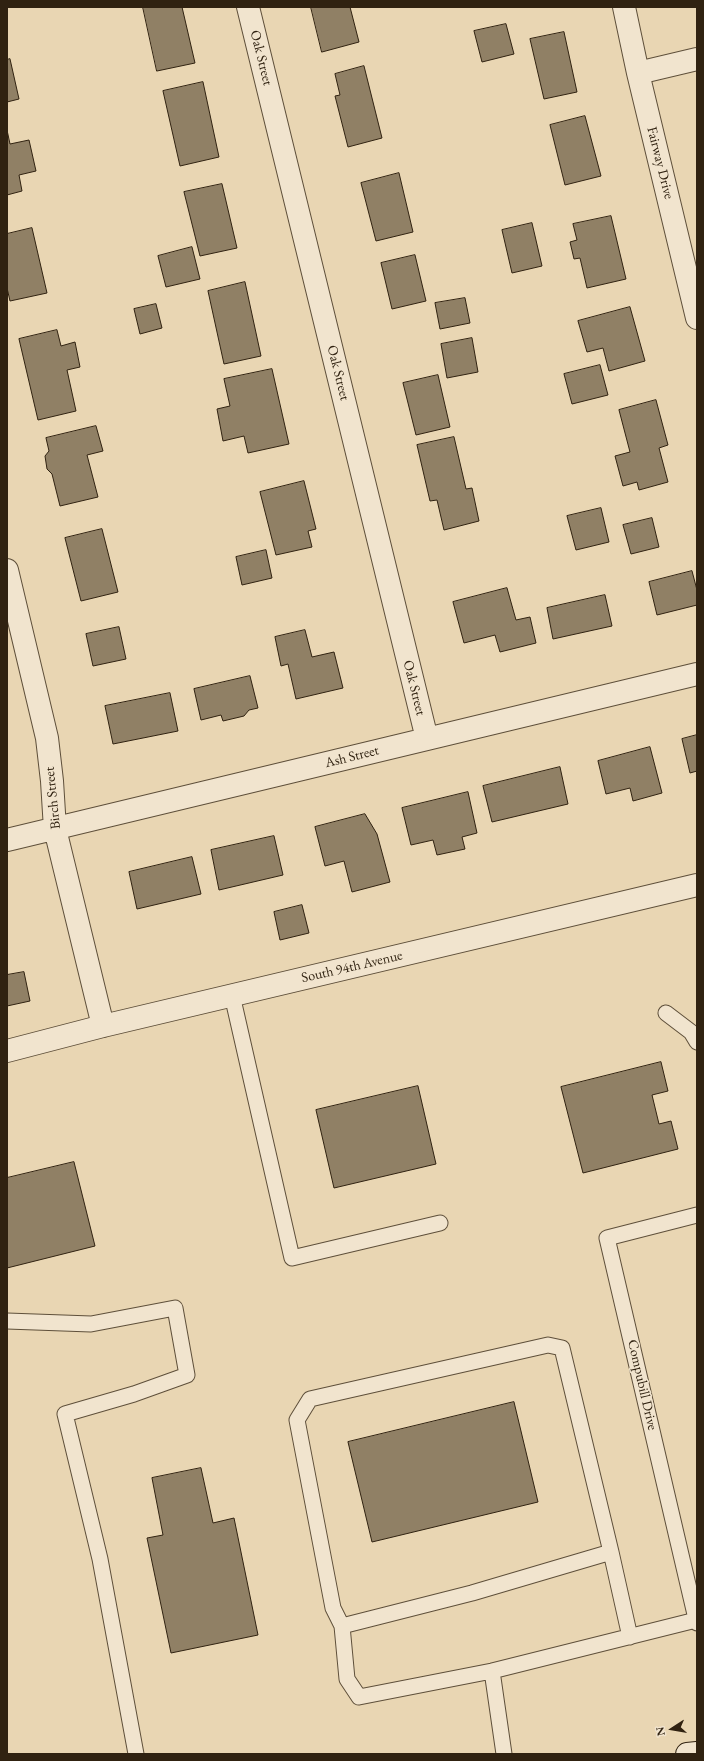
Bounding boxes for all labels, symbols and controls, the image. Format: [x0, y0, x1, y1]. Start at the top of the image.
street label: Oak Street [246, 29, 276, 87]
street label: Fairway Drive [643, 125, 677, 201]
street label: Oak Street [323, 344, 353, 402]
street label: Oak Street [399, 659, 429, 717]
street label: Ash Street [323, 742, 381, 772]
street label: Birch Street [41, 766, 65, 830]
street label: South 94th Avenue [300, 947, 404, 987]
street label: Compubill Drive [623, 1338, 661, 1432]
north arrow [652, 1709, 692, 1749]
text: N [652, 1726, 668, 1737]

